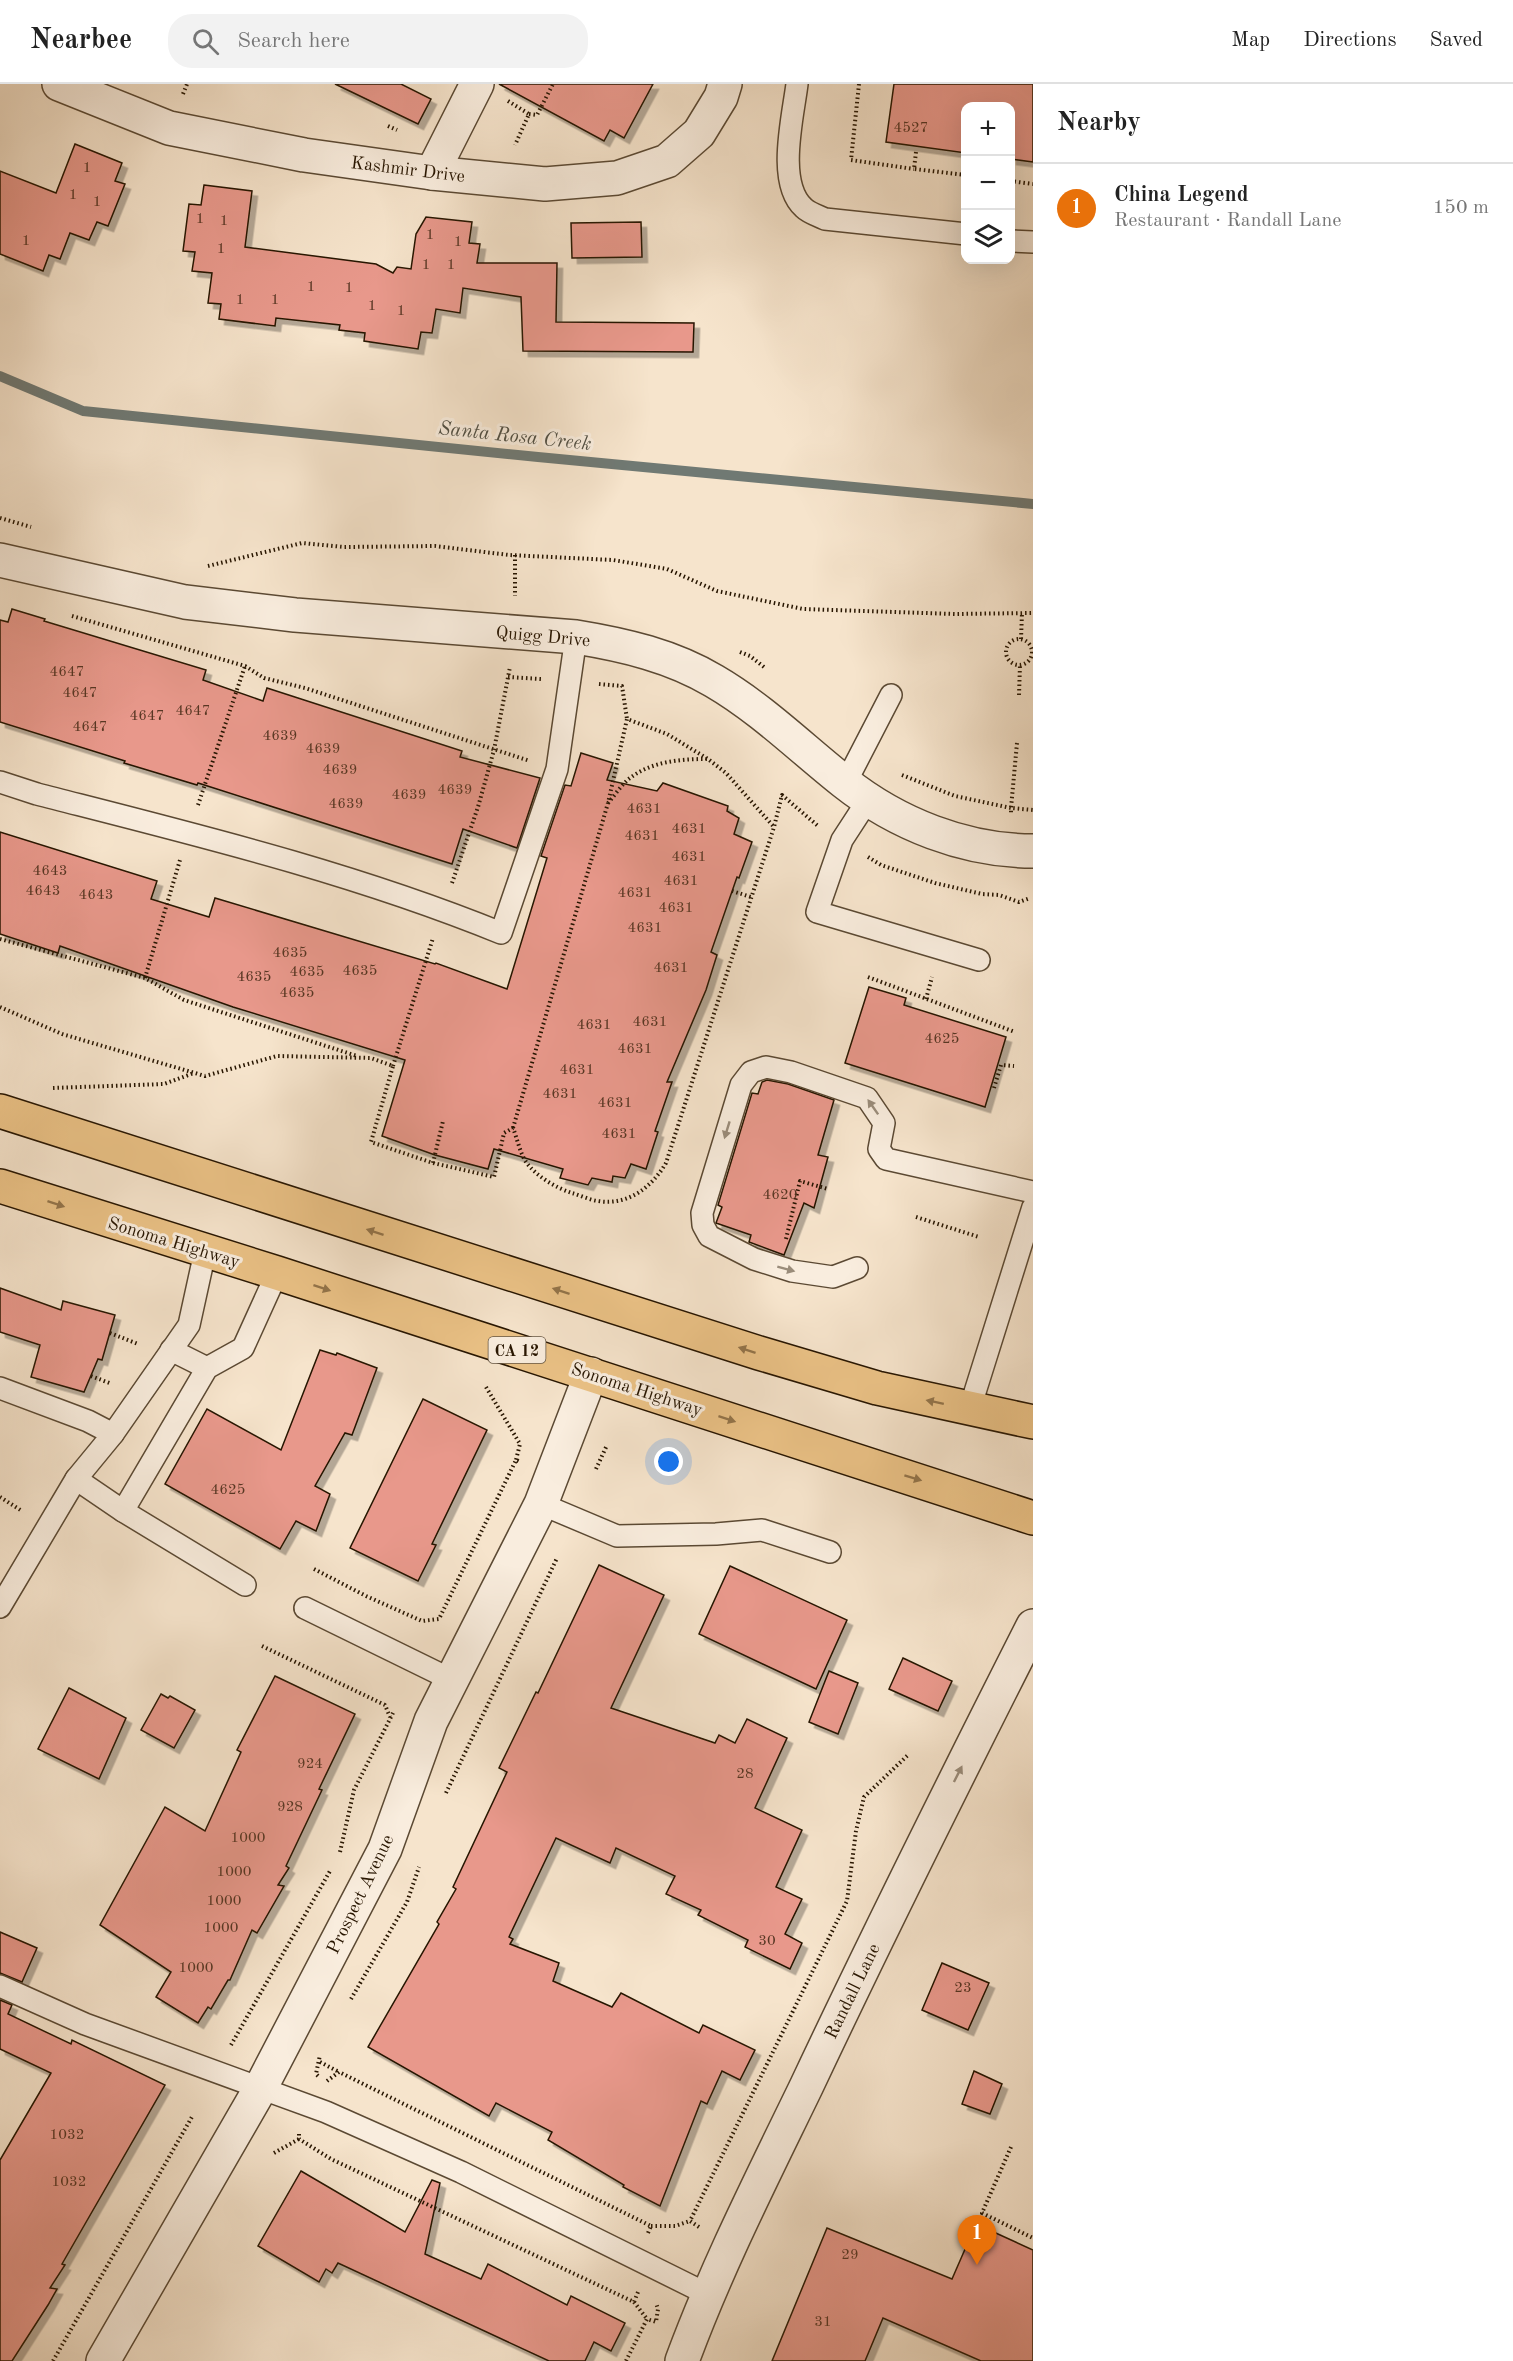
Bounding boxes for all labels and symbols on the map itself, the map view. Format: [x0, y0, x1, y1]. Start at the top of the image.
house number: 4527 [894, 121, 928, 136]
street label: Kashmir Drive [350, 154, 466, 186]
house number: 1 [83, 161, 91, 176]
house number: 1 [69, 188, 77, 203]
house number: 1 [93, 195, 101, 210]
house number: 1 [196, 212, 204, 227]
house number: 1 [220, 214, 228, 229]
house number: 1 [426, 228, 434, 243]
house number: 1 [22, 234, 30, 249]
house number: 1 [454, 235, 462, 250]
house number: 1 [217, 242, 225, 257]
house number: 1 [422, 258, 430, 273]
house number: 1 [447, 258, 455, 273]
house number: 1 [307, 280, 315, 295]
house number: 1 [345, 281, 353, 296]
house number: 1 [236, 293, 244, 308]
house number: 1 [271, 293, 279, 308]
house number: 1 [368, 299, 376, 314]
house number: 1 [397, 304, 405, 319]
water label: Santa Rosa Creek [437, 419, 593, 455]
street label: Quigg Drive [495, 624, 591, 650]
house number: 4647 [50, 665, 84, 680]
house number: 4647 [63, 686, 97, 701]
house number: 4647 [176, 704, 210, 719]
house number: 4647 [130, 709, 164, 724]
house number: 4647 [73, 720, 107, 735]
house number: 4639 [263, 729, 297, 744]
house number: 4639 [306, 742, 340, 757]
house number: 4639 [323, 763, 357, 778]
house number: 4639 [438, 783, 472, 798]
house number: 4639 [392, 788, 426, 803]
house number: 4639 [329, 797, 363, 812]
house number: 4631 [627, 802, 661, 817]
house number: 4631 [672, 822, 706, 837]
house number: 4631 [625, 829, 659, 844]
house number: 4631 [672, 850, 706, 865]
house number: 4643 [33, 864, 67, 879]
house number: 4631 [664, 874, 698, 889]
house number: 4643 [26, 884, 60, 899]
house number: 4631 [618, 886, 652, 901]
house number: 4643 [79, 888, 113, 903]
house number: 4631 [659, 901, 693, 916]
house number: 4631 [628, 921, 662, 936]
house number: 4635 [273, 946, 307, 961]
house number: 4631 [654, 961, 688, 976]
house number: 4635 [343, 964, 377, 979]
house number: 4635 [290, 965, 324, 980]
house number: 4635 [237, 970, 271, 985]
house number: 4635 [280, 986, 314, 1001]
house number: 4631 [633, 1015, 667, 1030]
house number: 4631 [577, 1018, 611, 1033]
house number: 4625 [925, 1032, 959, 1047]
house number: 4631 [618, 1042, 652, 1057]
house number: 4631 [560, 1063, 594, 1078]
house number: 4631 [543, 1087, 577, 1102]
house number: 4631 [598, 1096, 632, 1111]
one-way arrow [867, 1099, 879, 1115]
one-way arrow [722, 1121, 731, 1139]
house number: 4631 [602, 1127, 636, 1142]
house number: 4620 [763, 1188, 797, 1203]
one-way arrow [47, 1200, 65, 1209]
street label: Sonoma Highway [106, 1214, 242, 1272]
one-way arrow [366, 1226, 384, 1236]
one-way arrow [777, 1264, 795, 1274]
one-way arrow [313, 1283, 331, 1293]
one-way arrow [552, 1286, 570, 1295]
road number: CA 12 [488, 1337, 546, 1363]
one-way arrow [738, 1344, 756, 1354]
street label: Sonoma Highway [569, 1360, 705, 1420]
one-way arrow [925, 1396, 944, 1406]
one-way arrow [718, 1414, 736, 1424]
your location [654, 1447, 683, 1476]
one-way arrow [904, 1474, 922, 1483]
house number: 4625 [211, 1483, 245, 1498]
house number: 924 [297, 1757, 323, 1772]
one-way arrow [952, 1765, 962, 1783]
house number: 28 [736, 1767, 754, 1782]
house number: 928 [277, 1800, 303, 1815]
house number: 1000 [231, 1831, 265, 1846]
street label: Prospect Avenue [324, 1832, 398, 1957]
house number: 1000 [217, 1865, 251, 1880]
house number: 1000 [207, 1894, 241, 1909]
house number: 1000 [204, 1921, 238, 1936]
house number: 30 [758, 1934, 776, 1949]
street label: Randall Lane [822, 1941, 884, 2042]
house number: 1000 [179, 1961, 213, 1976]
house number: 23 [954, 1981, 972, 1996]
house number: 1032 [50, 2128, 84, 2143]
house number: 1032 [52, 2175, 86, 2190]
pin: 1 [958, 2216, 996, 2265]
house number: 29 [841, 2248, 859, 2263]
house number: 31 [814, 2315, 832, 2330]

